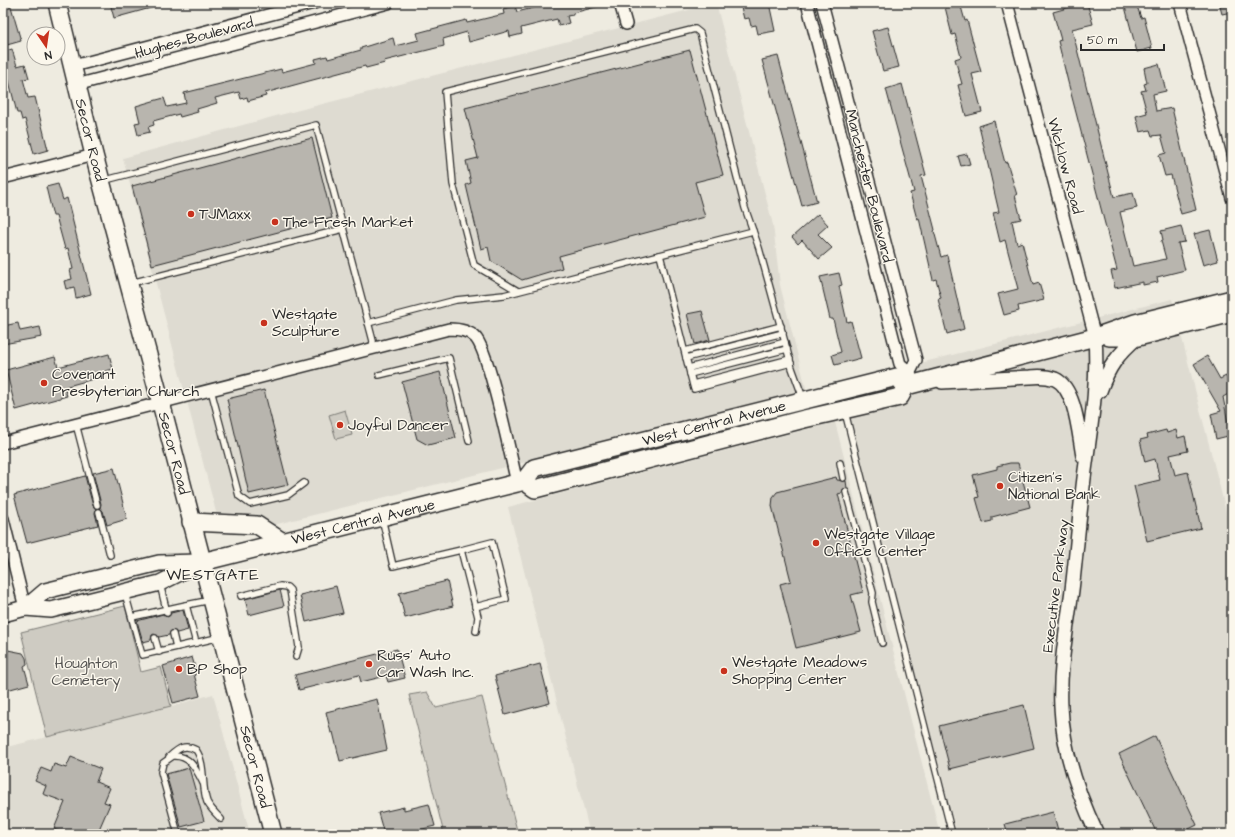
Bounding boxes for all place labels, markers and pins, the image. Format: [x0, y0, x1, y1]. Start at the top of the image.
place label: TJMaxx [199, 204, 251, 225]
marker: TJMaxx [186, 209, 196, 219]
place label: The Fresh Market [283, 212, 413, 233]
marker: The Fresh Market [270, 217, 280, 227]
place label: Westgate Sculpture [272, 304, 340, 342]
marker: Westgate Sculpture [259, 318, 269, 328]
place label: Covenant Presbyterian Church [52, 364, 199, 403]
marker: Covenant Presbyterian Church [39, 378, 49, 388]
place label: Joyful Dancer [348, 415, 448, 437]
marker: Joyful Dancer [335, 420, 345, 430]
place label: Citizen's National Bank [1008, 467, 1100, 505]
marker: Citizen's National Bank [995, 481, 1005, 491]
place label: Westgate Village Office Center [824, 524, 935, 562]
marker: Westgate Village Office Center [811, 538, 821, 548]
place label: Russ' Auto Car Wash Inc. [377, 645, 474, 683]
place label: Westgate Meadows Shopping Center [732, 652, 868, 691]
place label: BP Shop [187, 659, 247, 680]
marker: Russ' Auto Car Wash Inc. [364, 659, 374, 669]
marker: BP Shop [174, 664, 184, 674]
marker: Westgate Meadows Shopping Center [719, 666, 729, 676]

